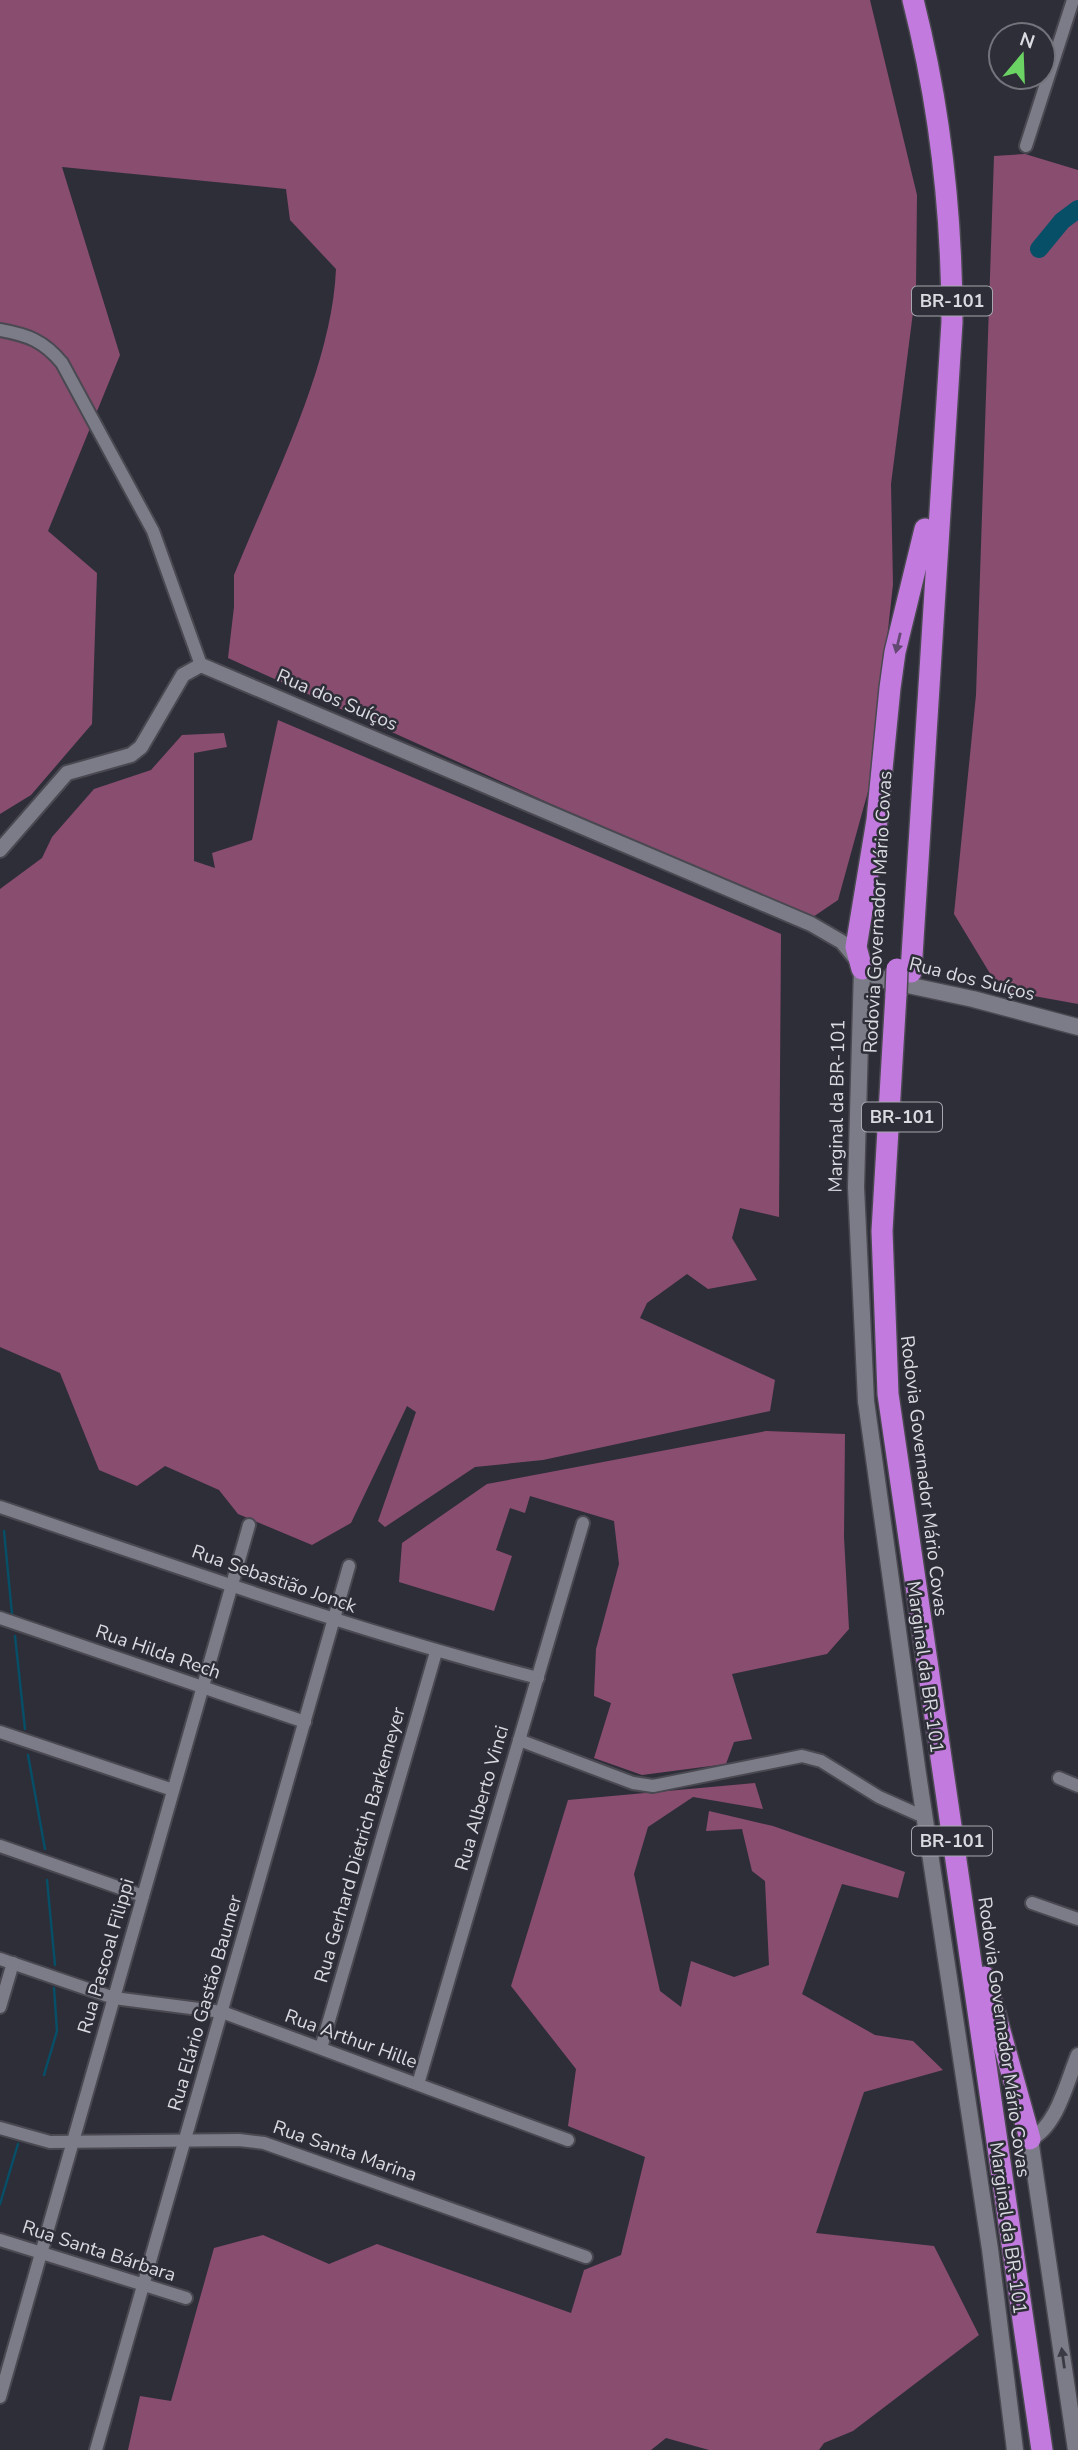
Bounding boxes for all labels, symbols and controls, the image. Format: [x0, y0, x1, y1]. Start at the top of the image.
north arrow [987, 21, 1057, 91]
text: N [1016, 26, 1038, 55]
road number: BR-101 [912, 286, 992, 316]
one-way arrow [892, 633, 903, 655]
street label: Rua dos Suíços [273, 663, 401, 737]
street label: Rodovia Governador Mário Covas [858, 770, 898, 1054]
street label: Rua dos Suíços [906, 951, 1038, 1007]
street label: Marginal da BR-101 [822, 1019, 852, 1193]
road number: BR-101 [862, 1102, 942, 1132]
street label: Rodovia Governador Mário Covas [894, 1334, 954, 1618]
street label: Rua Sebastião Jonck [188, 1539, 360, 1620]
street label: Marginal da BR-101 [900, 1579, 950, 1755]
street label: Rua Hilda Rech [92, 1618, 224, 1686]
street label: Rua Gerhard Dietrich Barkemeyer [308, 1704, 412, 1986]
street label: Rua Alberto Vinci [449, 1722, 515, 1874]
road number: BR-101 [912, 1826, 992, 1856]
street label: Rua Pascoal Filippi [71, 1875, 141, 2037]
street label: Rua Elário Gastão Baumer [162, 1892, 248, 2114]
street label: Rodovia Governador Mário Covas [971, 1895, 1037, 2179]
street label: Rua Arthur Hille [281, 2003, 421, 2075]
street label: Rua Santa Marina [269, 2114, 421, 2188]
street label: Marginal da BR-101 [983, 2140, 1033, 2316]
street label: Rua Santa Bárbara [19, 2214, 179, 2288]
one-way arrow [1057, 2347, 1068, 2369]

